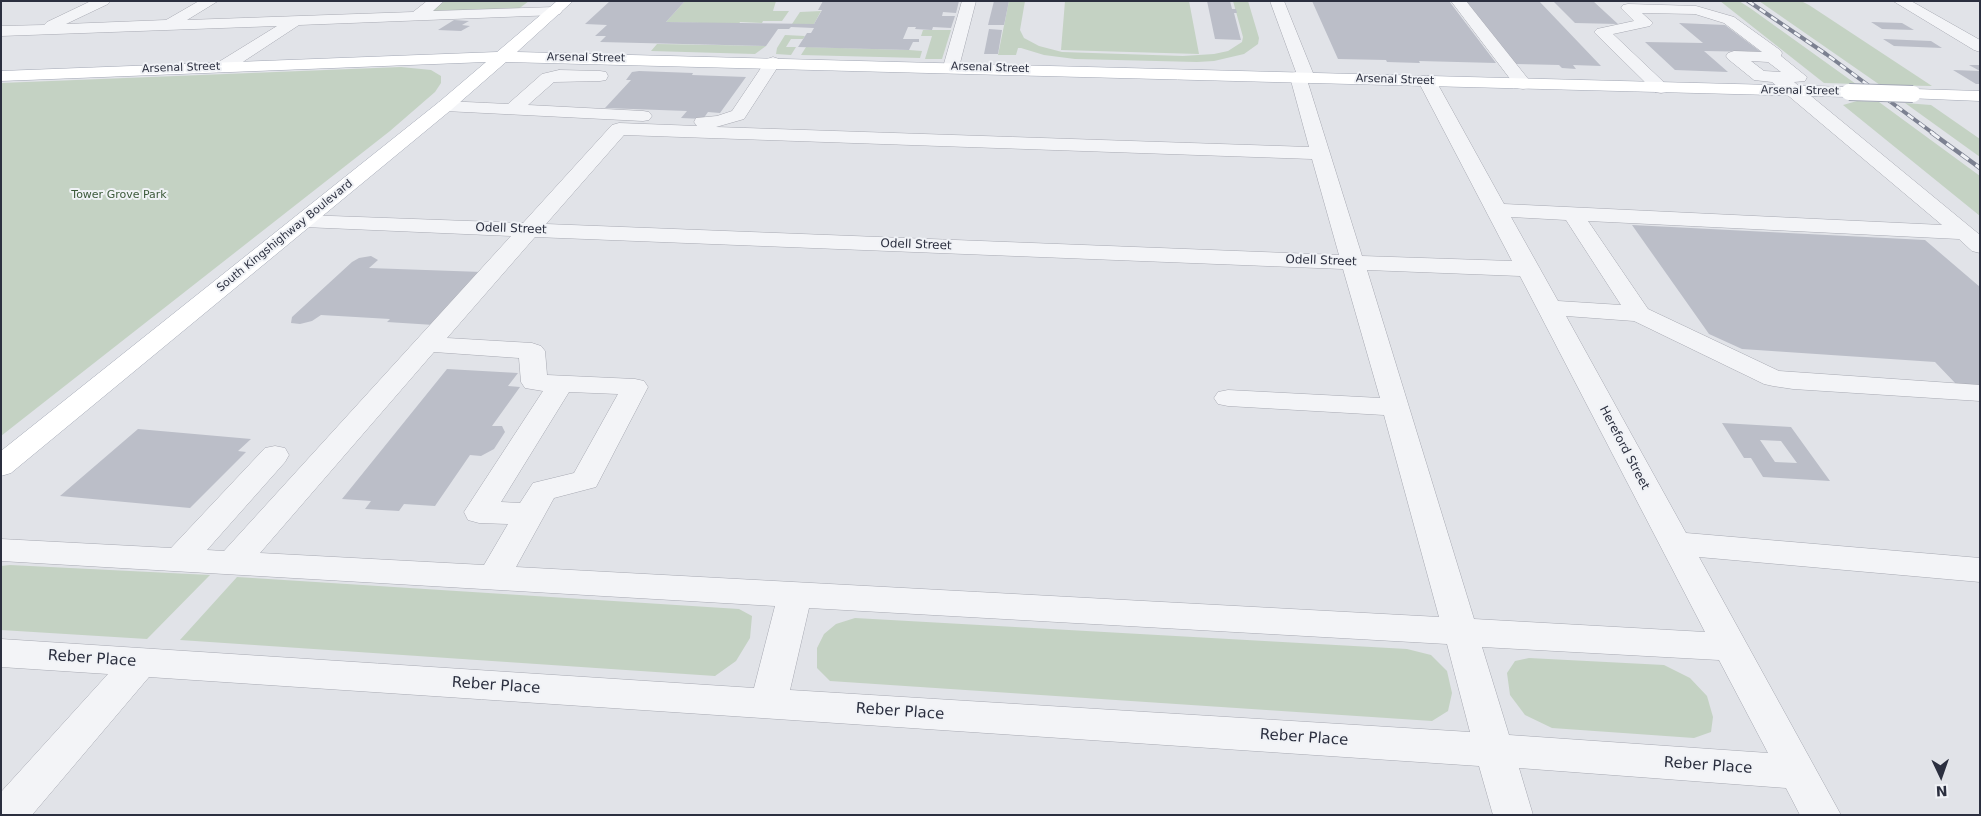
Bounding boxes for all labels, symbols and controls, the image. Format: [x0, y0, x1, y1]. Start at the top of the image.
street label: Arsenal Street [547, 51, 625, 65]
street label: Arsenal Street [142, 60, 220, 76]
street label: Arsenal Street [951, 60, 1029, 76]
street label: Arsenal Street [1356, 72, 1434, 88]
street label: Arsenal Street [1761, 84, 1839, 98]
street label: South Kingshighway Boulevard [214, 177, 356, 295]
park label: Tower Grove Park [71, 188, 167, 202]
street label: Odell Street [475, 221, 547, 237]
street label: Odell Street [880, 237, 952, 253]
street label: Odell Street [1285, 253, 1357, 269]
street label: Hereford Street [1596, 404, 1652, 492]
street label: Reber Place [47, 647, 137, 671]
street label: Reber Place [451, 674, 541, 698]
street label: Reber Place [855, 700, 945, 724]
street label: Reber Place [1259, 726, 1349, 750]
north arrow [1916, 751, 1966, 801]
street label: Reber Place [1663, 754, 1753, 778]
text: N [1936, 783, 1948, 799]

